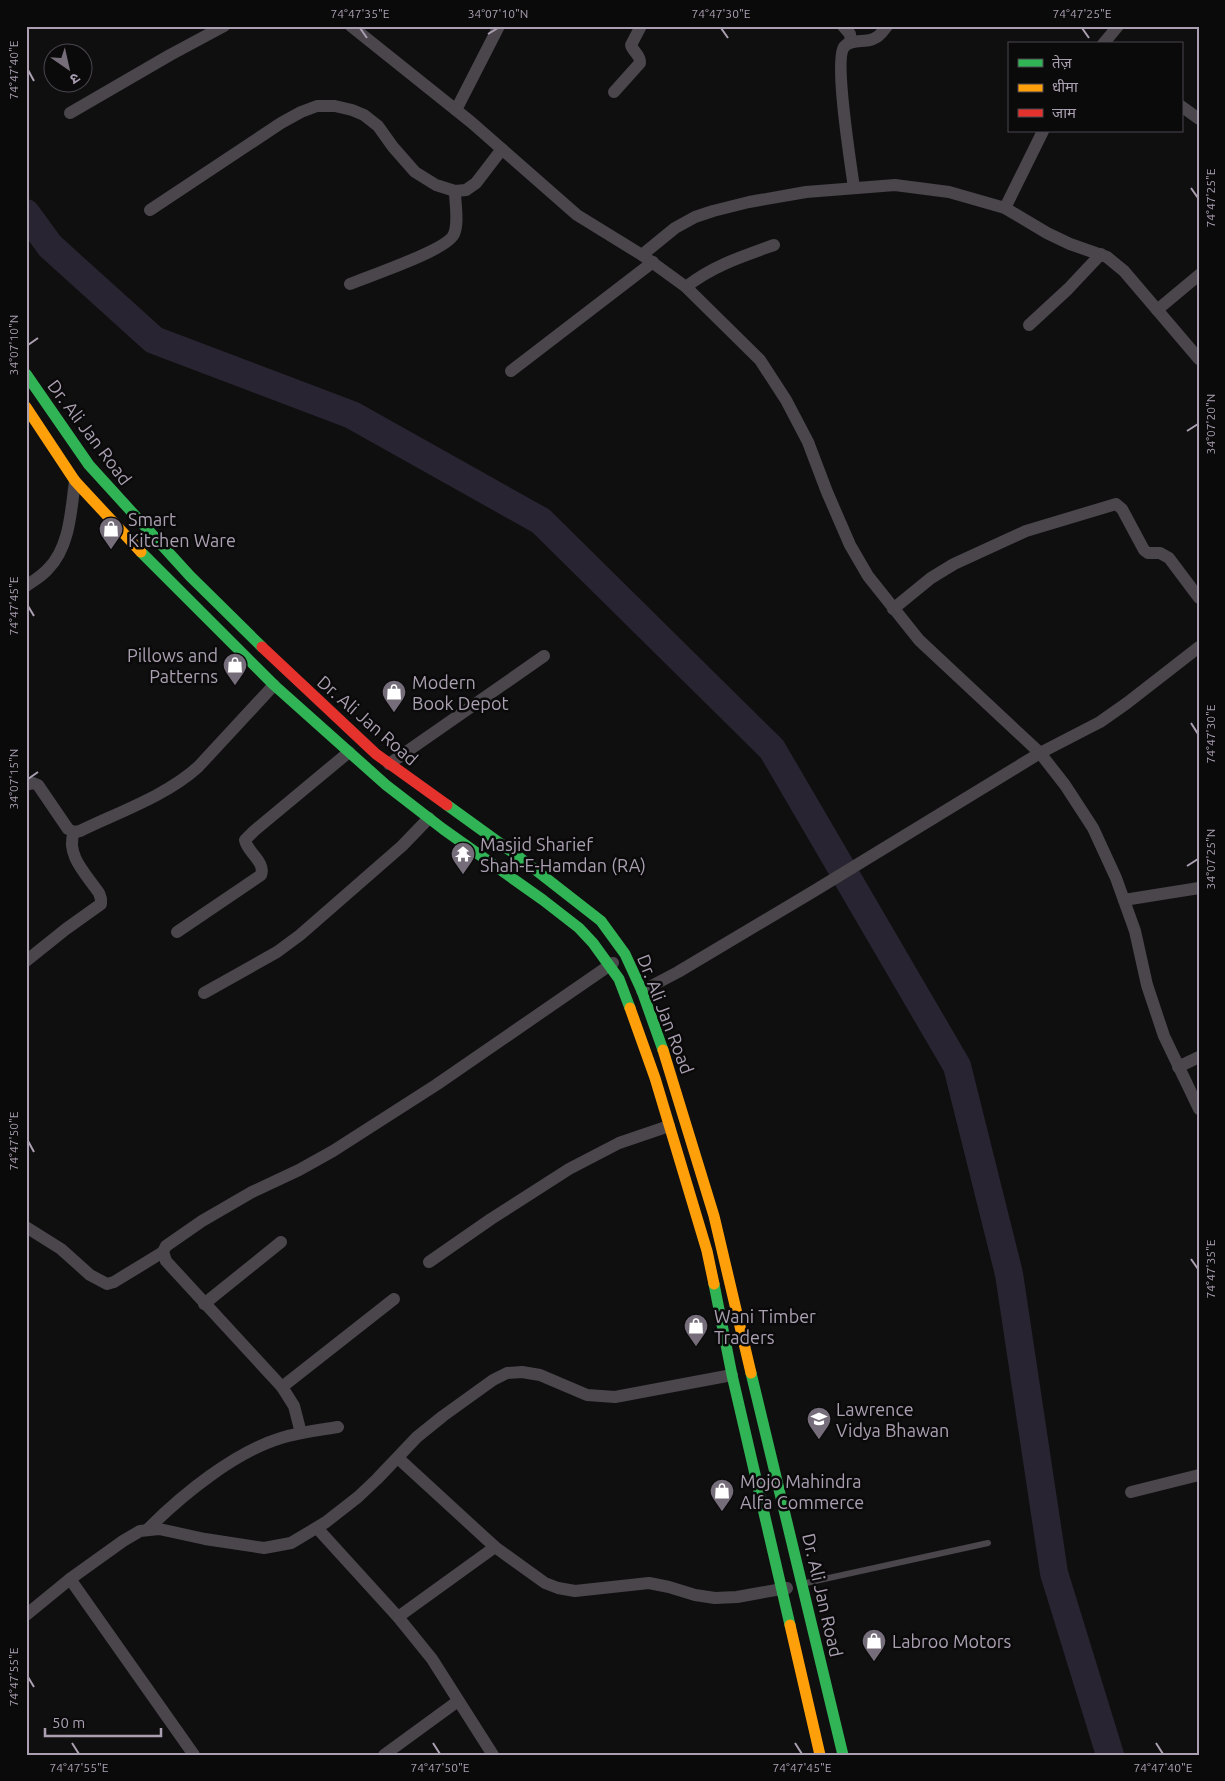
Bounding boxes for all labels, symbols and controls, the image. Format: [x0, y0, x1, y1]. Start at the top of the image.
text: 74°47'35"E [331, 7, 390, 20]
text: 34°07'10"N [468, 7, 528, 20]
text: 74°47'30"E [692, 7, 751, 20]
text: 74°47'25"E [1053, 7, 1112, 20]
text: 74°47'40"E [7, 40, 20, 99]
north arrow [42, 42, 92, 92]
legend [1008, 42, 1182, 132]
text: तेज़ [1052, 54, 1073, 71]
text: उ [67, 70, 83, 88]
text: धीमा [1052, 78, 1079, 95]
text: जाम [1052, 104, 1077, 121]
text: 74°47'25"E [1204, 168, 1217, 227]
text: 34°07'10"N [7, 315, 20, 375]
street label: Dr. Ali Jan Road [44, 376, 136, 488]
text: 34°07'20"N [1204, 394, 1217, 454]
place label: Smart Kitchen Ware [128, 509, 236, 550]
shop icon: Smart Kitchen Ware [98, 516, 124, 550]
text: 74°47'45"E [7, 576, 20, 635]
place label: Pillows and Patterns [127, 645, 218, 686]
shop icon: Pillows and Patterns [222, 652, 248, 686]
street label: Dr. Ali Jan Road [314, 671, 422, 769]
place label: Modern Book Depot [412, 672, 508, 713]
shop icon: Modern Book Depot [381, 679, 407, 713]
text: 74°47'30"E [1204, 704, 1217, 763]
text: 34°07'15"N [7, 749, 20, 809]
text: 34°07'25"N [1204, 829, 1217, 889]
place label: Masjid Sharief Shah-E-Hamdan (RA) [480, 834, 646, 876]
temple icon: Masjid Sharief Shah-E-Hamdan (RA) [450, 841, 476, 875]
street label: Dr. Ali Jan Road [634, 952, 698, 1076]
text: 74°47'50"E [7, 1111, 20, 1170]
text: 74°47'35"E [1204, 1239, 1217, 1298]
place label: Wani Timber Traders [714, 1306, 816, 1347]
shop icon: Wani Timber Traders [683, 1313, 709, 1347]
place label: Lawrence Vidya Bhawan [836, 1399, 949, 1440]
school or university icon: Lawrence Vidya Bhawan [806, 1406, 832, 1440]
place label: Mojo Mahindra Alfa Commerce [740, 1471, 864, 1512]
shop icon: Mojo Mahindra Alfa Commerce [709, 1478, 735, 1512]
street label: Dr. Ali Jan Road [799, 1531, 847, 1659]
shop icon: Labroo Motors [861, 1628, 887, 1662]
place label: Labroo Motors [892, 1631, 1012, 1651]
text: 74°47'55"E [7, 1647, 20, 1706]
scale bar [45, 1706, 161, 1738]
text: 50 m [52, 1714, 85, 1731]
text: 74°47'55"E [50, 1761, 109, 1774]
text: 74°47'50"E [411, 1761, 470, 1774]
text: 74°47'45"E [773, 1761, 832, 1774]
text: 74°47'40"E [1134, 1761, 1193, 1774]

